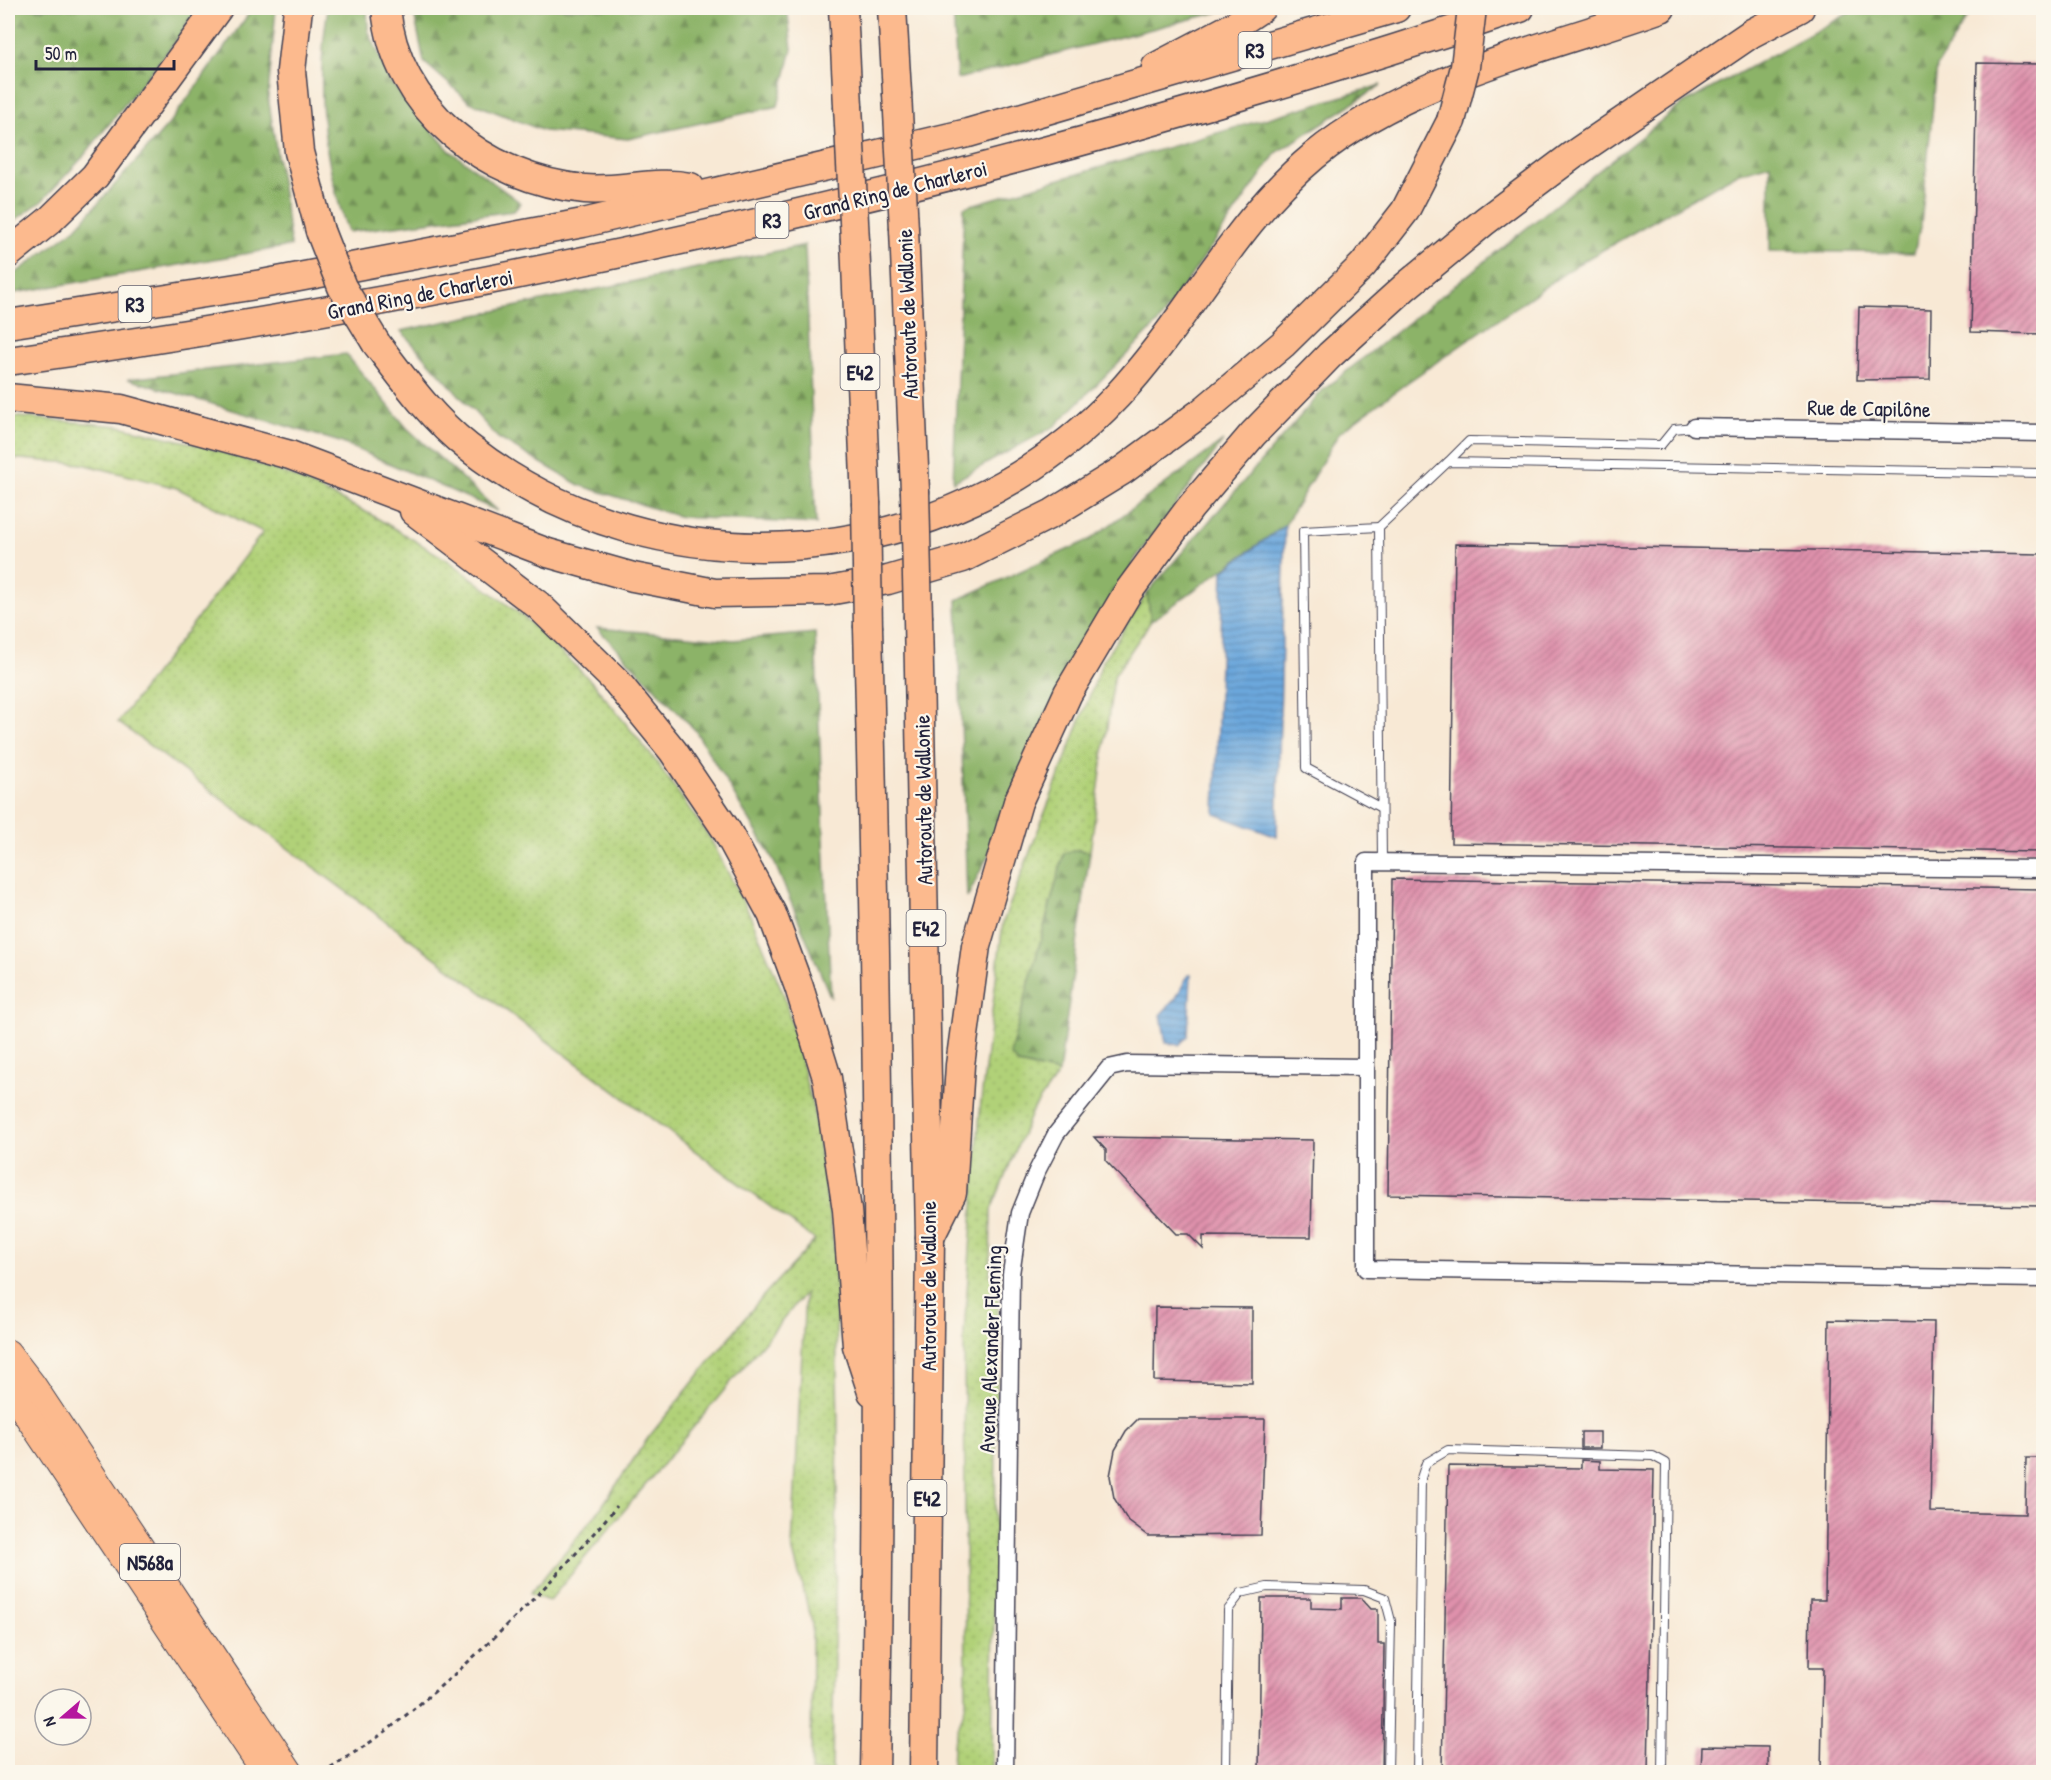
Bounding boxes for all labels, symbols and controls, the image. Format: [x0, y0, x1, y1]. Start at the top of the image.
road number: R3 [1238, 32, 1272, 68]
scale bar [36, 33, 174, 71]
text: 50 m [45, 41, 77, 66]
street label: Grand Ring de Charleroi [800, 153, 990, 227]
road number: R3 [756, 202, 788, 238]
street label: Autoroute de Wallonie [889, 228, 925, 399]
street label: Grand Ring de Charleroi [325, 261, 515, 327]
road number: R3 [118, 286, 152, 322]
road number: E42 [840, 354, 880, 390]
street label: Rue de Capilône [1807, 392, 1931, 424]
street label: Autoroute de Wallonie [907, 714, 939, 885]
road number: E42 [906, 910, 946, 946]
street label: Autoroute de Wallonie [913, 1201, 943, 1371]
street label: Avenue Alexander Fleming [971, 1245, 1009, 1453]
road number: E42 [908, 1480, 946, 1516]
road number: N568a [120, 1544, 180, 1580]
north arrow [33, 1687, 93, 1747]
text: N [37, 1714, 61, 1730]

